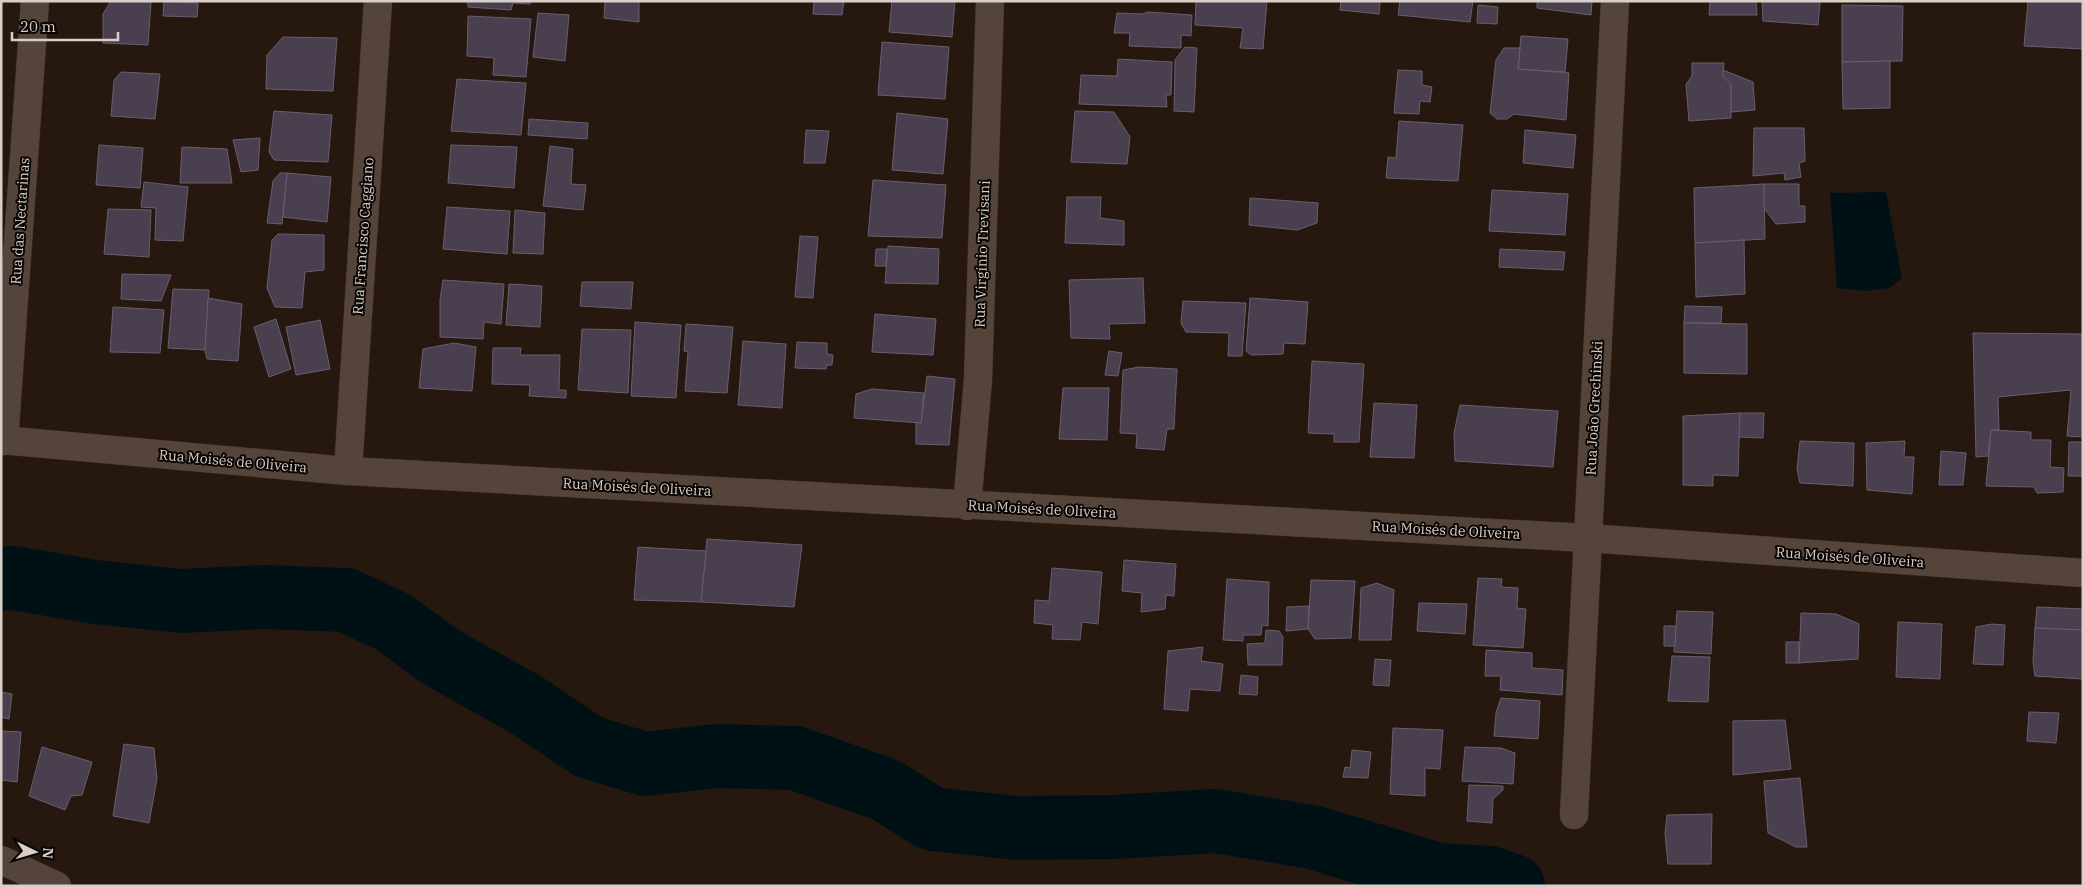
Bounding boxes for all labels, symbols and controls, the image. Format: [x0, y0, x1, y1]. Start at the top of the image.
scale bar [12, 10, 119, 42]
text: 20 m [20, 17, 56, 36]
street label: Rua das Nectarinas [7, 157, 33, 285]
street label: Rua Francisco Caggiano [349, 157, 377, 315]
street label: Rua Virgínio Trevisani [970, 180, 994, 328]
street label: Rua João Grechinski [1581, 340, 1607, 476]
street label: Rua Moisés de Oliveira [158, 446, 308, 476]
street label: Rua Moisés de Oliveira [562, 474, 712, 500]
street label: Rua Moisés de Oliveira [967, 496, 1117, 522]
street label: Rua Moisés de Oliveira [1371, 517, 1521, 543]
street label: Rua Moisés de Oliveira [1775, 543, 1925, 571]
north arrow [10, 827, 60, 877]
text: N [39, 847, 57, 859]

